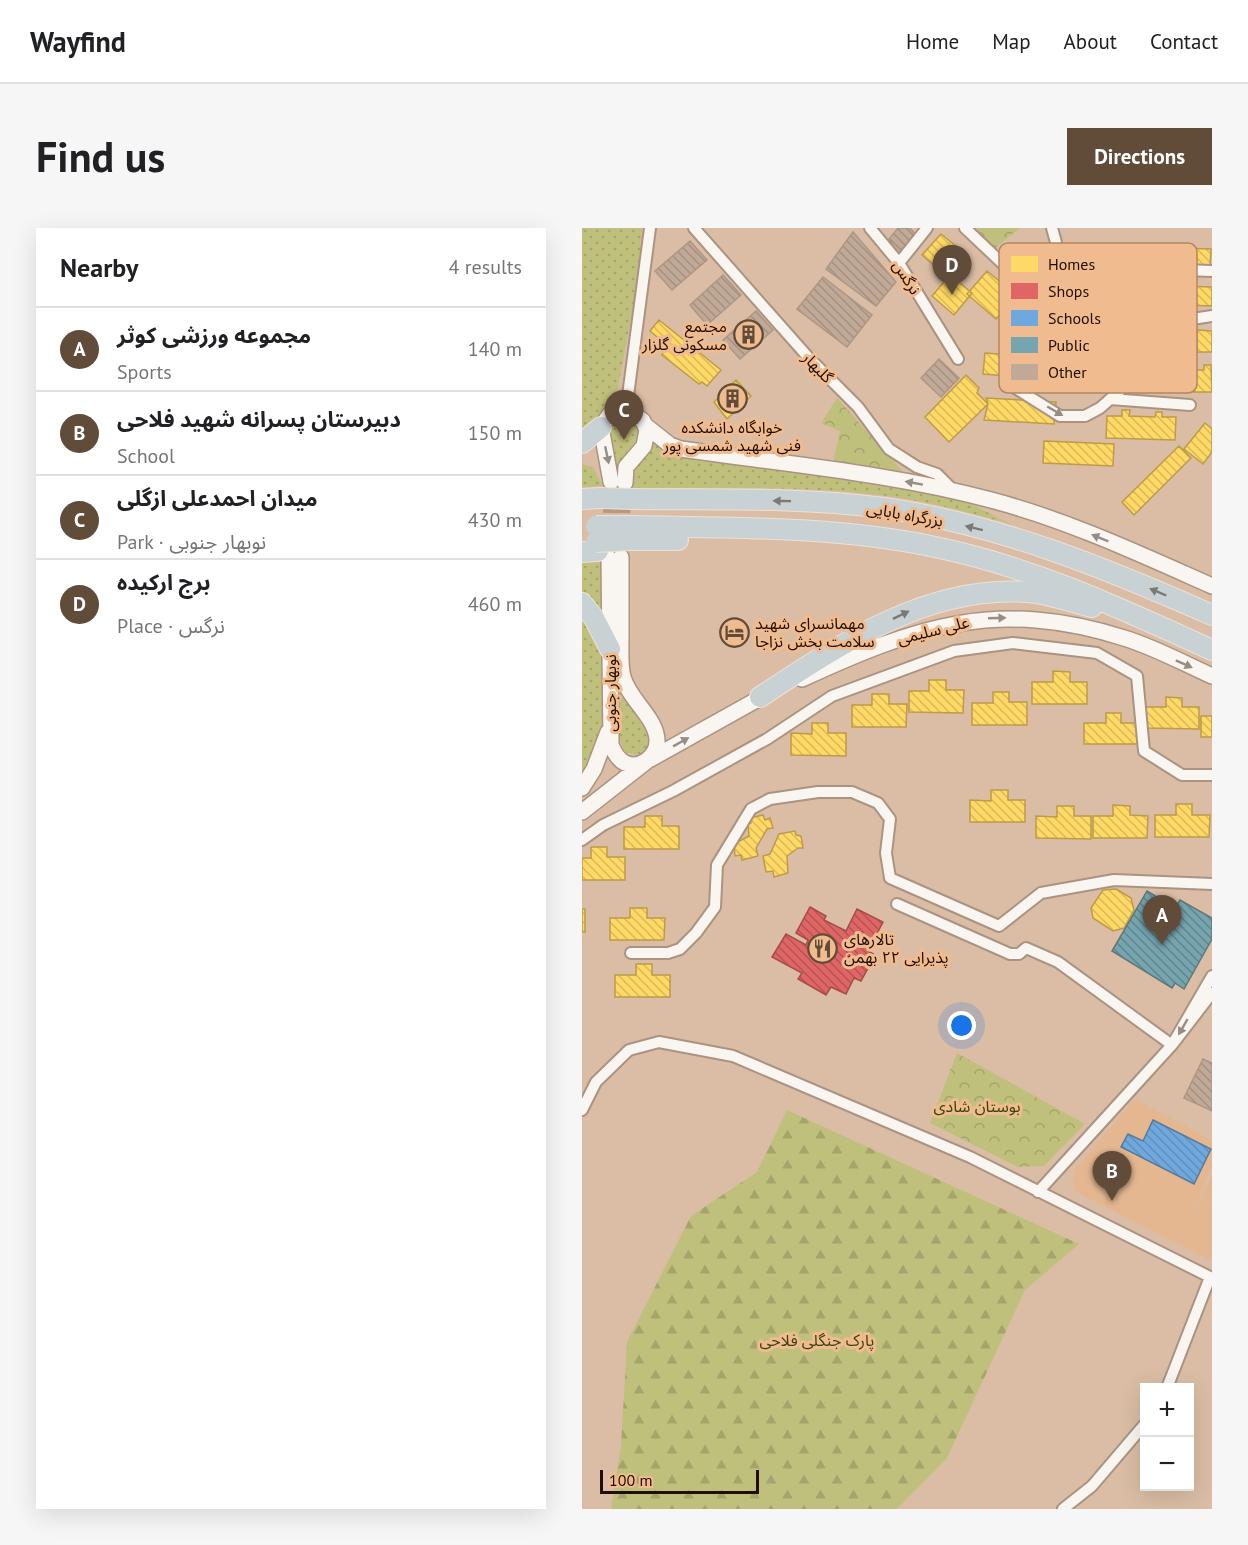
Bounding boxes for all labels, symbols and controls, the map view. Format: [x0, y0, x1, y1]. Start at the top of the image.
text: Wayfind [30, 23, 126, 60]
text: Home [906, 28, 959, 55]
text: Map [992, 28, 1031, 55]
text: About [1064, 28, 1117, 55]
text: Contact [1150, 28, 1218, 55]
button: Directions [1067, 128, 1212, 185]
text: Find us [36, 129, 165, 184]
legend [999, 243, 1197, 393]
pin: D [932, 245, 971, 295]
text: Nearby [60, 251, 138, 284]
text: 4 results [449, 254, 522, 280]
text: Homes [1048, 254, 1095, 274]
street label: نرگس [889, 256, 925, 298]
text: Shops [1048, 281, 1089, 301]
text: Schools [1048, 308, 1101, 328]
place label: مجتمع مسکونی گلزار [641, 316, 727, 354]
building icon: مجتمع مسکونی گلزار [732, 319, 764, 351]
text: مجموعه ورزشی کوثر [117, 321, 311, 349]
text: Public [1048, 335, 1090, 355]
text: A [73, 336, 86, 362]
text: 140 m [468, 336, 522, 362]
street label: گلبهار [798, 347, 838, 387]
text: Sports [117, 359, 172, 385]
text: Other [1048, 362, 1087, 382]
building icon: خوابگاه دانشکده فنی شهید شمسی پور [716, 383, 748, 415]
pin: C [604, 390, 644, 440]
text: دبیرستان پسرانه شهید فلاحی [117, 405, 401, 433]
one-way arrow [1047, 405, 1064, 416]
place label: خوابگاه دانشکده فنی شهید شمسی پور [662, 417, 801, 456]
text: B [74, 420, 85, 446]
text: 150 m [468, 420, 522, 446]
text: School [117, 443, 175, 469]
one-way arrow [602, 445, 612, 464]
one-way arrow [904, 478, 923, 487]
text: میدان احمدعلی ازگلی [117, 484, 318, 512]
one-way arrow [772, 497, 791, 506]
street label: بزرگراه بابایی [865, 497, 945, 531]
text: C [74, 507, 85, 533]
text: 430 m [468, 507, 522, 533]
one-way arrow [965, 523, 984, 533]
text: Park · نوبهار جنوبی [117, 529, 266, 555]
one-way arrow [1091, 533, 1109, 543]
text: برج ارکیده [117, 568, 211, 596]
one-way arrow [1149, 587, 1167, 597]
text: D [73, 591, 86, 617]
text: 460 m [468, 591, 522, 617]
one-way arrow [893, 611, 910, 620]
street label: علی سلیمی [895, 611, 971, 649]
text: Place · نرگس [117, 613, 225, 639]
place label: مهمانسرای شهید سلامت بخش نزاجا [755, 613, 875, 651]
one-way arrow [987, 614, 1006, 623]
hotel icon: مهمانسرای شهید سلامت بخش نزاجا [718, 616, 750, 648]
street label: نوبهار جنوبی [600, 654, 620, 732]
one-way arrow [1176, 659, 1193, 668]
one-way arrow [673, 737, 690, 747]
pin: A [1142, 896, 1182, 945]
place label: تالارهای پذیرایی ۲۲ بهمن [844, 929, 949, 968]
restaurant icon: تالارهای پذیرایی ۲۲ بهمن [807, 932, 839, 964]
your location [947, 1011, 976, 1040]
one-way arrow [1177, 1019, 1188, 1035]
park label: بوستان شادی [933, 1096, 1021, 1116]
pin: B [1092, 1152, 1132, 1201]
park label: پارک جنگلی فلاحی [760, 1330, 874, 1351]
map controls [1140, 1383, 1194, 1491]
button: + [1140, 1383, 1194, 1437]
button: − [1140, 1437, 1194, 1491]
scale bar [600, 1467, 759, 1494]
text: 100 m [609, 1470, 652, 1490]

